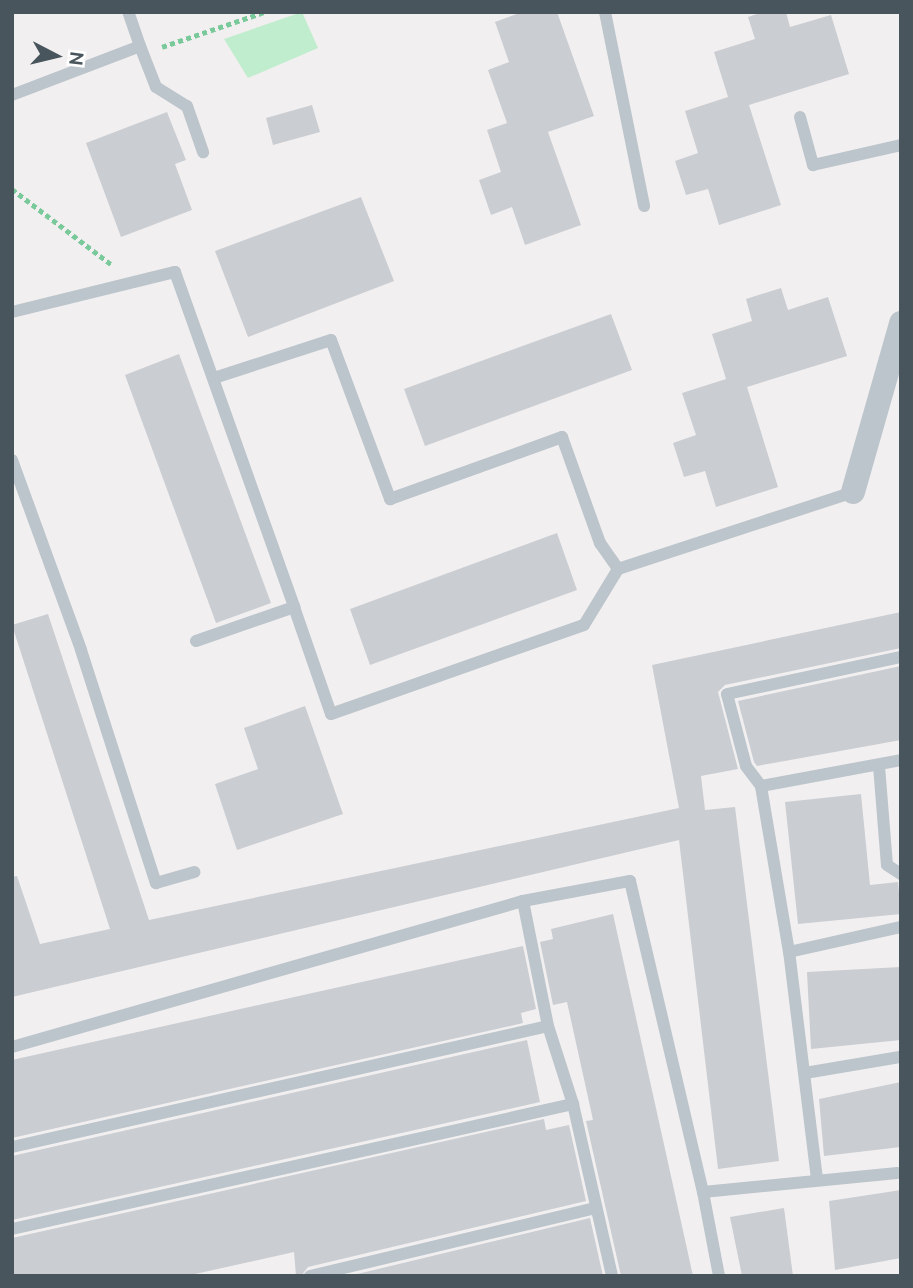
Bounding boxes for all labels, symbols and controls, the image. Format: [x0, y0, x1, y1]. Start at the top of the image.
north arrow [21, 21, 91, 91]
text: N [65, 50, 89, 67]

